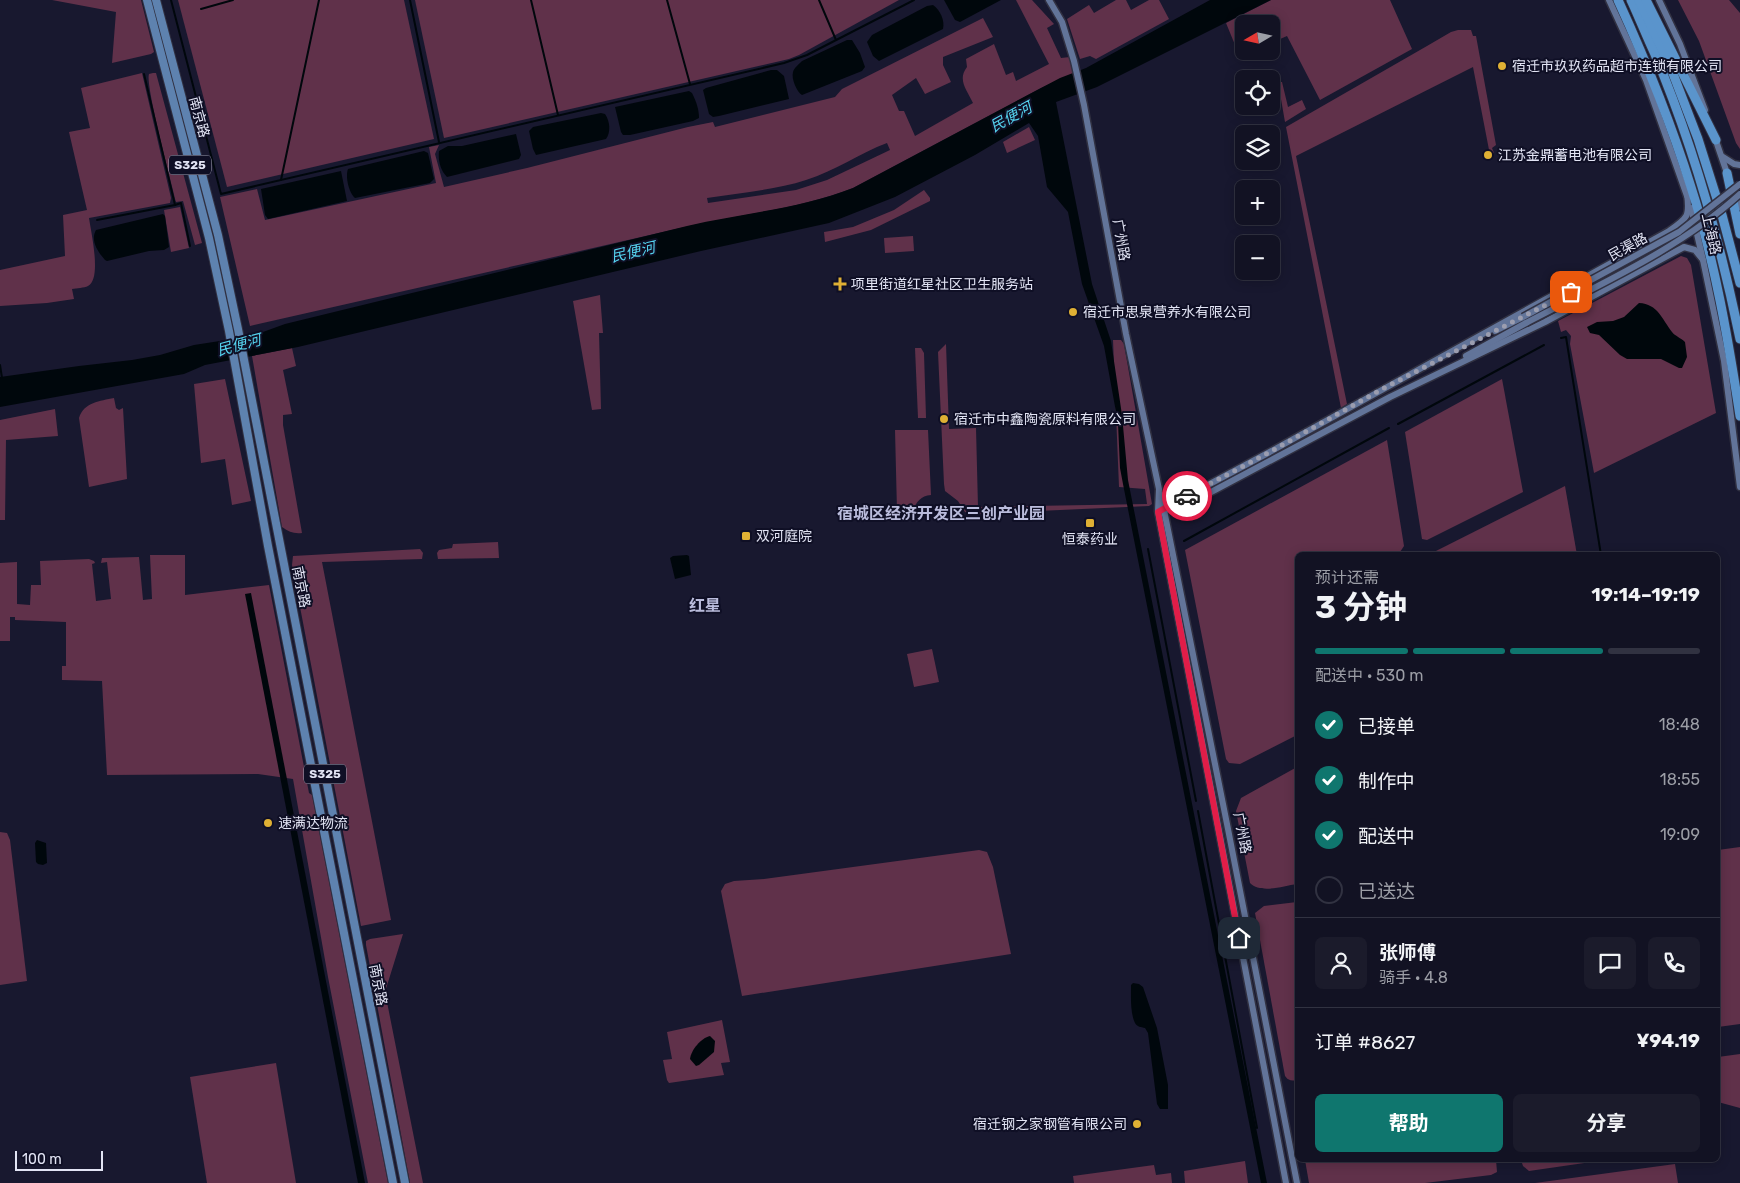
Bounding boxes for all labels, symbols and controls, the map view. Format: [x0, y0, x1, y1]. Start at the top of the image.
north arrow [1235, 15, 1280, 60]
map controls [1235, 15, 1280, 280]
place label: 宿迁市玖玖药品超市连锁有限公司 [1512, 58, 1722, 75]
marker: 宿迁市玖玖药品超市连锁有限公司 [1496, 60, 1508, 72]
button: locate [1235, 70, 1280, 115]
street label: 南京路 [185, 95, 213, 139]
water label: 民便河 [987, 97, 1038, 136]
button: layers [1235, 125, 1280, 170]
place label: 江苏金鼎蓄电池有限公司 [1498, 147, 1652, 164]
marker: 江苏金鼎蓄电池有限公司 [1482, 149, 1494, 161]
road number: S325 [169, 156, 211, 174]
button: + [1235, 180, 1280, 225]
street label: 上海路 [1698, 212, 1724, 256]
street label: 广州路 [1109, 218, 1133, 262]
street label: 民渠路 [1606, 229, 1650, 265]
button: − [1235, 235, 1280, 280]
water label: 民便河 [609, 237, 660, 266]
pin [1550, 271, 1592, 313]
place label: 项里街道红星社区卫生服务站 [851, 276, 1033, 293]
marker: 项里街道红星社区卫生服务站 [833, 277, 847, 291]
icon: bag [1557, 278, 1585, 306]
place label: 宿迁市思泉营养水有限公司 [1083, 304, 1251, 321]
marker: 宿迁市思泉营养水有限公司 [1067, 306, 1079, 318]
water label: 民便河 [215, 330, 266, 360]
place label: 宿迁市中鑫陶瓷原料有限公司 [954, 411, 1136, 428]
marker: 宿迁市中鑫陶瓷原料有限公司 [938, 413, 950, 425]
courier [1162, 471, 1212, 521]
icon: car [1173, 482, 1201, 510]
district label: 宿城区经济开发区三创产业园 [837, 504, 1045, 523]
marker: 恒泰药业 [1084, 517, 1096, 529]
place label: 双河庭院 [756, 528, 812, 545]
marker: 双河庭院 [740, 530, 752, 542]
place label: 恒泰药业 [1062, 531, 1118, 548]
street label: 南京路 [289, 565, 313, 609]
text: 预计还需 [1315, 568, 1379, 587]
text: 19:14–19:19 [1591, 583, 1700, 606]
text: 3 分钟 [1315, 588, 1407, 626]
district label: 红星 [689, 596, 721, 615]
text: 配送中 · 530 m [1315, 666, 1424, 685]
icon: check [1315, 711, 1343, 739]
text: 已接单 [1358, 715, 1415, 738]
text: 18:48 [1659, 715, 1700, 734]
road number: S325 [304, 764, 346, 784]
icon: check [1315, 766, 1343, 794]
text: 制作中 [1358, 770, 1415, 793]
text: 18:55 [1660, 770, 1700, 789]
street label: 广州路 [1230, 811, 1254, 855]
place label: 速满达物流 [278, 815, 348, 832]
marker: 速满达物流 [262, 817, 274, 829]
icon: check [1315, 821, 1343, 849]
text: 配送中 [1358, 825, 1415, 848]
text: 19:09 [1660, 825, 1700, 844]
text: 已送达 [1358, 880, 1415, 903]
pin [1218, 917, 1260, 959]
icon: home [1225, 924, 1253, 952]
button: person [1315, 937, 1367, 989]
button: chat [1584, 937, 1636, 989]
button: phone [1648, 937, 1700, 989]
text: 张师傅 [1379, 941, 1436, 964]
street label: 南京路 [366, 963, 390, 1007]
text: 骑手 · 4.8 [1379, 968, 1448, 987]
text: ¥94.19 [1636, 1029, 1700, 1052]
text: 订单 #8627 [1315, 1031, 1415, 1054]
button: 帮助 [1315, 1094, 1503, 1152]
button: 分享 [1513, 1094, 1700, 1152]
place label: 宿迁钢之家钢管有限公司 [973, 1116, 1127, 1133]
marker: 宿迁钢之家钢管有限公司 [1131, 1118, 1143, 1130]
scale bar [15, 1148, 102, 1171]
text: 100 m [22, 1151, 62, 1168]

